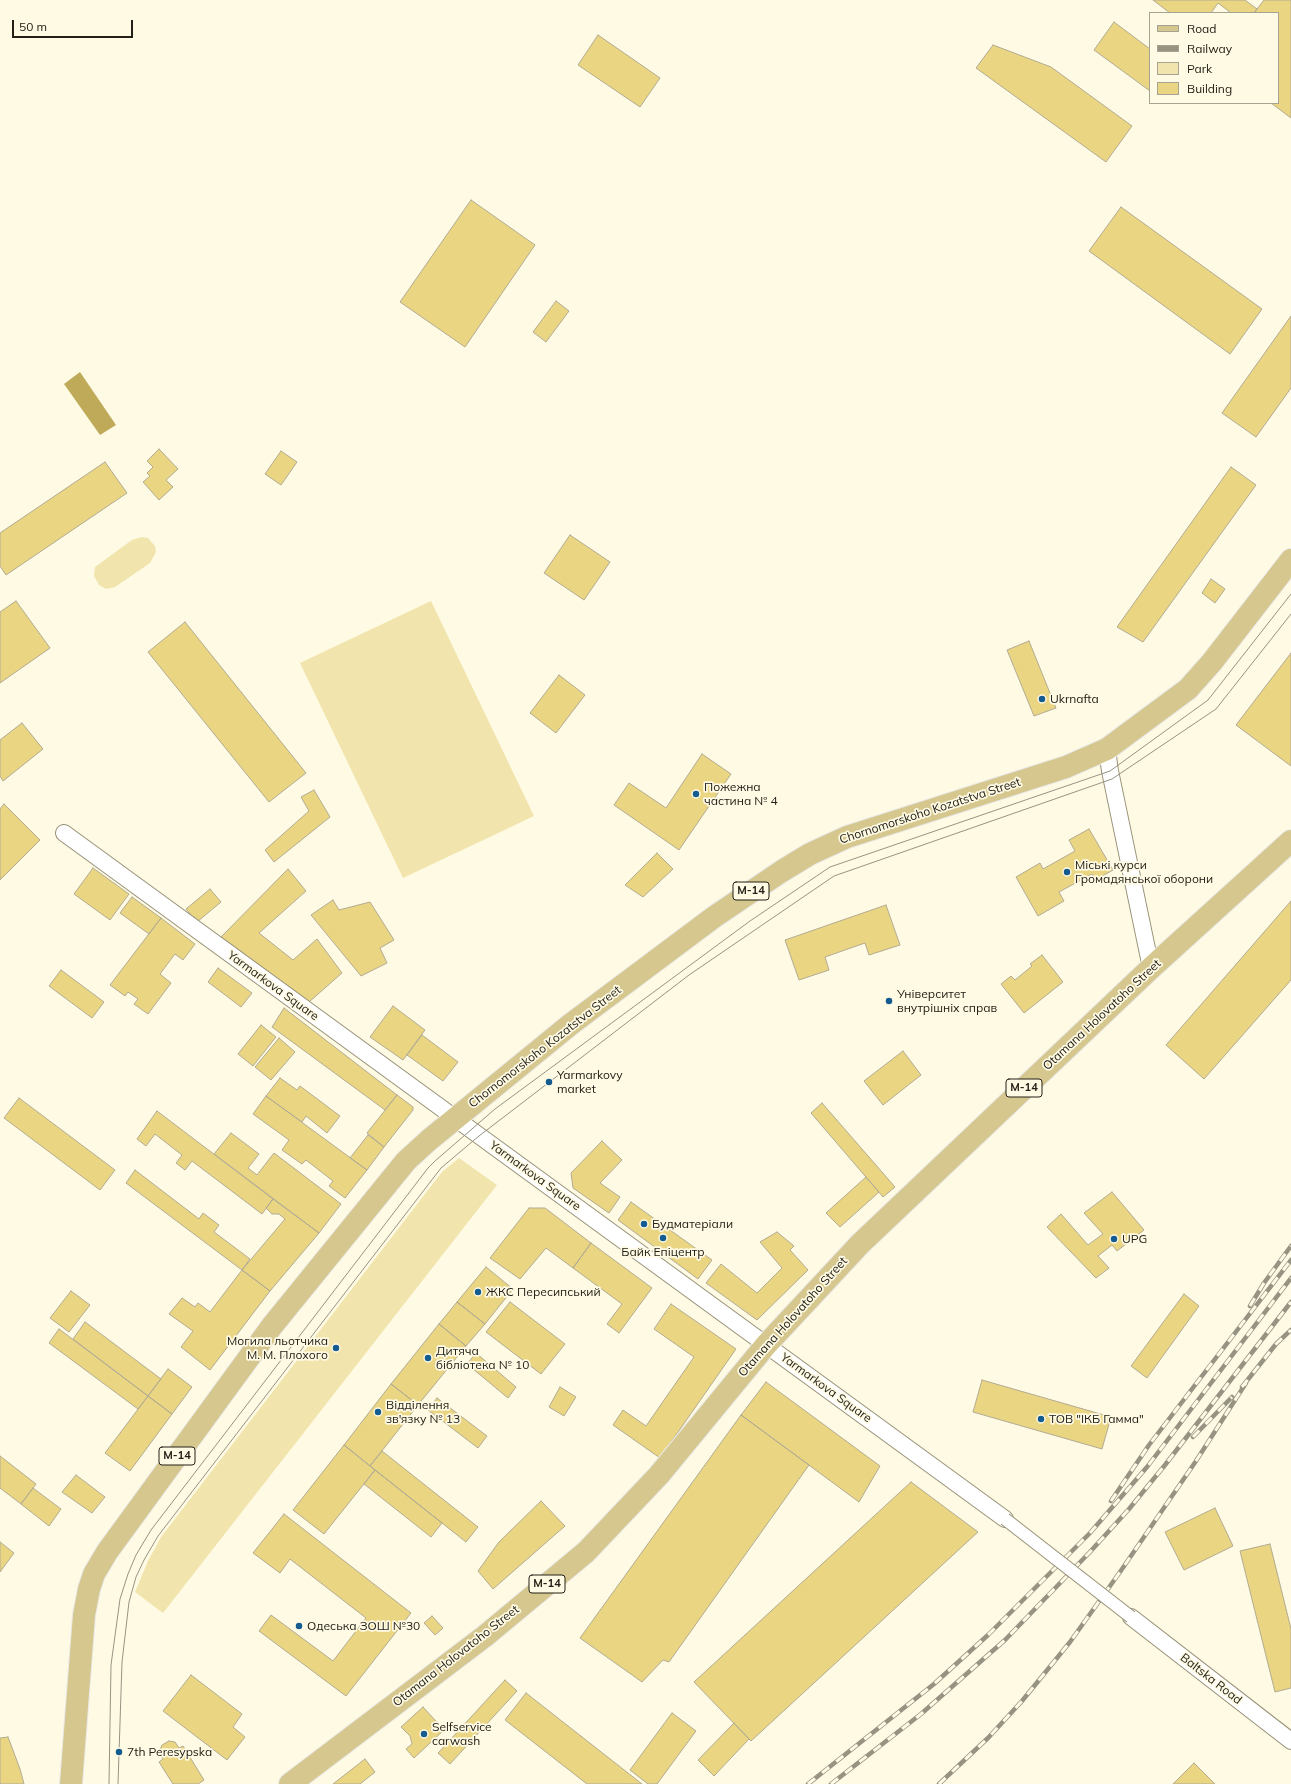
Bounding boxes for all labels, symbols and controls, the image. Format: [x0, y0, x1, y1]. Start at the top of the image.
scale bar [14, 12, 135, 38]
legend [1149, 12, 1279, 104]
text: 50 m [19, 19, 47, 34]
text: Road [1187, 21, 1216, 36]
text: Railway [1187, 41, 1232, 56]
text: Park [1187, 61, 1212, 76]
text: Building [1187, 81, 1232, 96]
place label: Ukrnafta [1050, 692, 1099, 706]
marker: Ukrnafta [1037, 694, 1047, 704]
street label: Chornomorskoho Kozatstva Street [838, 775, 1022, 847]
place label: Пожежна частина № 4 [704, 780, 778, 808]
marker: Пожежна частина № 4 [691, 789, 701, 799]
place label: Міські курси Громадянської оборони [1075, 858, 1213, 886]
marker: Міські курси Громадянської оборони [1062, 867, 1072, 877]
road number: М-14 [733, 882, 769, 900]
street label: Yarmarkova Square [225, 948, 321, 1024]
street label: Otamana Holovatoho Street [1040, 957, 1164, 1073]
street label: Chornomorskoho Kozatstva Street [466, 983, 624, 1111]
place label: Університет внутрішніх справ [897, 987, 997, 1015]
marker: Університет внутрішніх справ [884, 996, 894, 1006]
place label: Yarmarkovy market [557, 1068, 623, 1096]
marker: Yarmarkovy market [544, 1077, 554, 1087]
road number: М-14 [1006, 1079, 1042, 1097]
street label: Yarmarkova Square [487, 1138, 583, 1214]
place label: Будматеріали [652, 1217, 733, 1231]
marker: Будматеріали [639, 1219, 649, 1229]
place label: UPG [1122, 1232, 1147, 1246]
marker: Байк Епіцентр [658, 1233, 668, 1243]
marker: UPG [1109, 1234, 1119, 1244]
place label: Байк Епіцентр [621, 1245, 705, 1259]
street label: Otamana Holovatoho Street [735, 1254, 851, 1380]
place label: ЖКС Пересипський [486, 1285, 601, 1299]
marker: ЖКС Пересипський [473, 1287, 483, 1297]
place label: Могила льотчика М. М. Плохого [227, 1334, 328, 1362]
marker: Могила льотчика М. М. Плохого [331, 1343, 341, 1353]
place label: Дитяча бібліотека № 10 [436, 1344, 529, 1372]
street label: Yarmarkova Square [778, 1350, 874, 1426]
marker: Дитяча бібліотека № 10 [423, 1353, 433, 1363]
place label: Відділення зв'язку № 13 [386, 1398, 460, 1426]
marker: Відділення зв'язку № 13 [373, 1407, 383, 1417]
place label: ТОВ "ІКБ Гамма" [1049, 1412, 1144, 1426]
marker: ТОВ "ІКБ Гамма" [1036, 1414, 1046, 1424]
road number: М-14 [159, 1447, 195, 1465]
road number: М-14 [529, 1575, 565, 1593]
street label: Otamana Holovatoho Street [390, 1602, 522, 1710]
place label: Одеська ЗОШ №30 [307, 1619, 420, 1633]
marker: Одеська ЗОШ №30 [294, 1621, 304, 1631]
street label: Baltska Road [1177, 1650, 1245, 1708]
place label: Selfservice carwash [432, 1720, 492, 1748]
marker: Selfservice carwash [419, 1729, 429, 1739]
place label: 7th Peresypska [127, 1745, 212, 1759]
marker: 7th Peresypska [114, 1747, 124, 1757]

